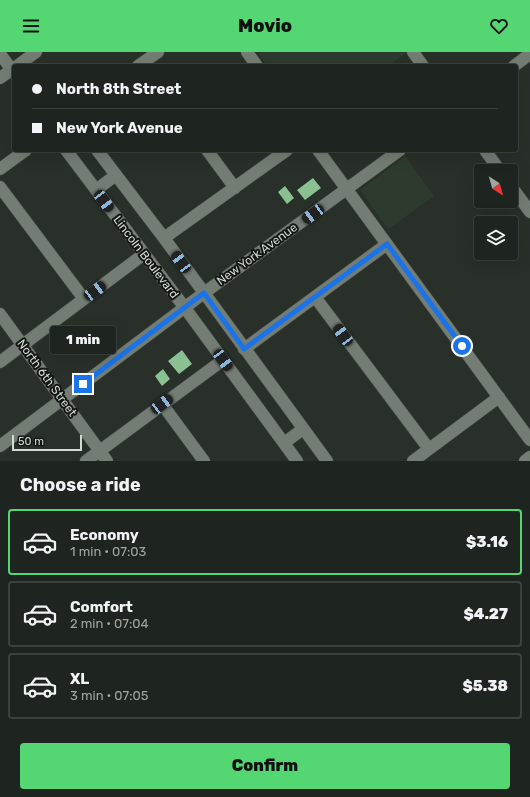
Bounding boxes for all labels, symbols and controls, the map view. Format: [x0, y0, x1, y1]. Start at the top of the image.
icon: menu [20, 15, 42, 37]
text: Movio [238, 15, 292, 37]
icon: heart [488, 15, 510, 37]
text: North 8th Street [56, 80, 181, 98]
text: New York Avenue [56, 119, 183, 137]
north arrow [474, 164, 518, 208]
map controls [474, 164, 518, 260]
car [92, 188, 116, 214]
car [300, 202, 326, 226]
street label: Lincoln Boulevard [110, 213, 182, 301]
button: layers [474, 216, 518, 260]
street label: New York Avenue [214, 220, 300, 288]
car [169, 249, 193, 275]
car [82, 279, 108, 303]
car [331, 322, 355, 348]
callout: 1 min [50, 326, 116, 354]
text: 1 min [66, 332, 100, 347]
street label: North 6th Street [14, 337, 80, 419]
route start [453, 337, 471, 355]
car [211, 347, 235, 373]
route end [74, 375, 92, 393]
car [149, 392, 175, 416]
scale bar [12, 433, 82, 452]
text: 50 m [18, 435, 44, 448]
text: Choose a ride [20, 474, 141, 496]
icon: car [22, 524, 58, 560]
text: Economy [70, 526, 139, 544]
text: $3.16 [466, 533, 508, 551]
text: 1 min · 07:03 [70, 544, 146, 559]
icon: car [22, 596, 58, 632]
text: Comfort [70, 598, 133, 616]
text: $4.27 [463, 605, 508, 623]
text: 2 min · 07:04 [70, 616, 149, 631]
icon: car [22, 668, 58, 704]
text: XL [70, 670, 89, 688]
text: $5.38 [463, 677, 508, 695]
text: 3 min · 07:05 [70, 688, 148, 703]
button: Confirm [20, 743, 510, 789]

